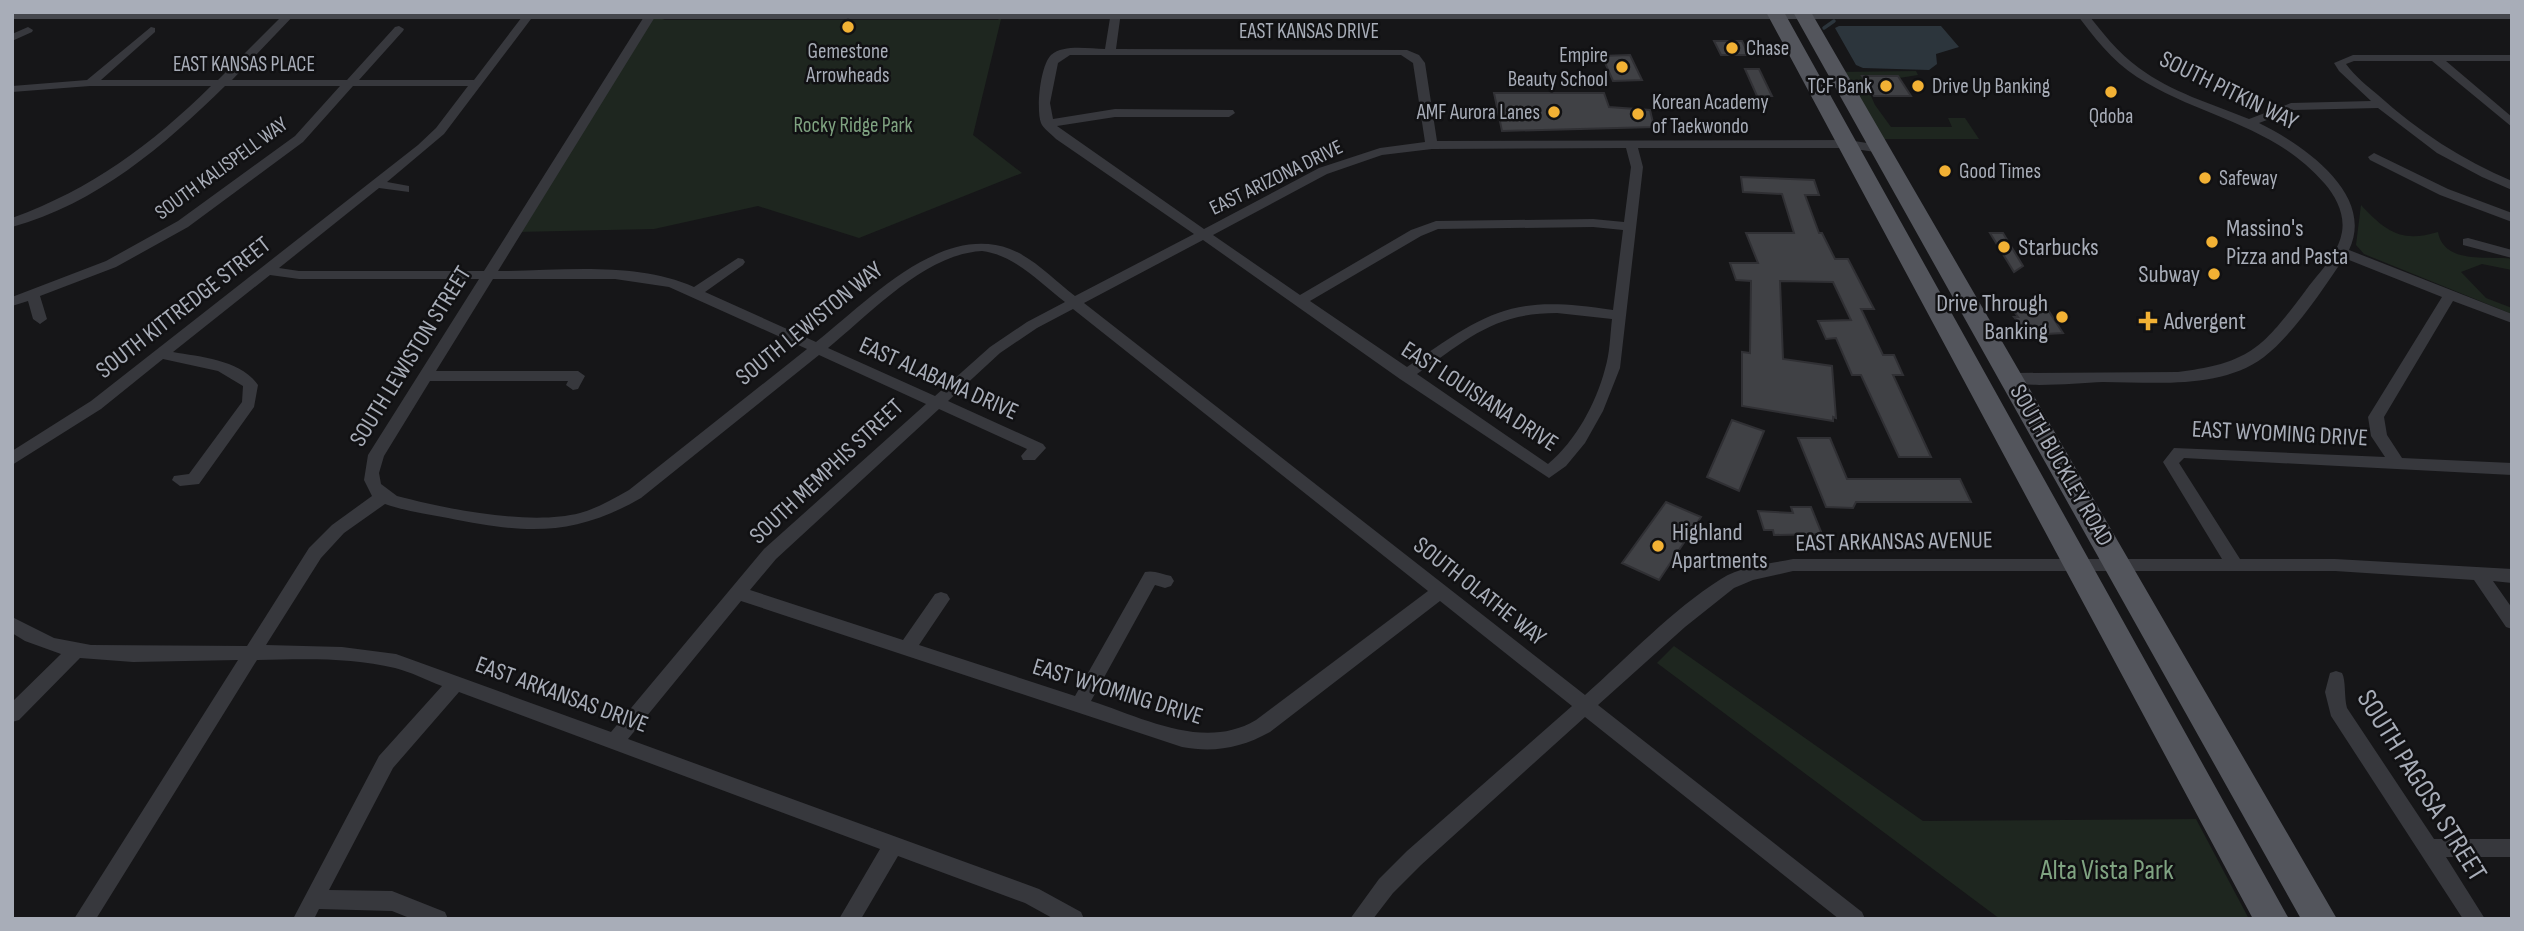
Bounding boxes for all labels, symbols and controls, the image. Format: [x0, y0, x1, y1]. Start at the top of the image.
marker: Gemestone Arrowheads [840, 19, 856, 35]
street label: EAST KANSAS DRIVE [1239, 19, 1379, 44]
place label: Chase [1746, 36, 1789, 61]
place label: Gemestone Arrowheads [805, 39, 890, 88]
marker: Chase [1724, 40, 1740, 56]
place label: Empire Beauty School [1508, 43, 1608, 92]
street label: SOUTH PITKIN WAY [2155, 44, 2303, 136]
street label: EAST KANSAS PLACE [173, 52, 315, 77]
marker: Empire Beauty School [1614, 59, 1630, 75]
place label: TCF Bank [1808, 74, 1872, 99]
place label: Drive Up Banking [1932, 74, 2050, 99]
marker: TCF Bank [1878, 78, 1894, 94]
marker: Drive Up Banking [1910, 78, 1926, 94]
marker: Qdoba [2103, 84, 2119, 100]
place label: Korean Academy of Taekwondo [1652, 90, 1769, 139]
place label: AMF Aurora Lanes [1416, 100, 1540, 125]
marker: AMF Aurora Lanes [1546, 104, 1562, 120]
place label: Qdoba [2089, 104, 2133, 129]
marker: Korean Academy of Taekwondo [1630, 106, 1646, 122]
street label: SOUTH KALISPELL WAY [150, 112, 293, 225]
park label: Rocky Ridge Park [793, 113, 913, 138]
street label: EAST ARIZONA DRIVE [1205, 134, 1347, 221]
place label: Good Times [1959, 159, 2041, 184]
marker: Good Times [1937, 163, 1953, 179]
place label: Safeway [2219, 166, 2278, 191]
marker: Safeway [2197, 170, 2213, 186]
place label: Massino's Pizza and Pasta [2226, 214, 2348, 271]
street label: SOUTH KITTREDGE STREET [90, 230, 277, 385]
place label: Starbucks [2018, 233, 2099, 262]
marker: Massino's Pizza and Pasta [2204, 234, 2220, 250]
marker: Starbucks [1996, 239, 2012, 255]
street label: SOUTH LEWISTON WAY [730, 255, 889, 391]
place label: Subway [2138, 260, 2200, 289]
street label: SOUTH LEWISTON STREET [343, 261, 478, 452]
marker: Subway [2206, 266, 2222, 282]
place label: Drive Through Banking [1936, 289, 2048, 346]
place label: Advergent [2163, 307, 2246, 336]
marker: Drive Through Banking [2054, 309, 2070, 325]
marker: Advergent [2138, 311, 2158, 331]
street label: EAST ALABAMA DRIVE [855, 330, 1023, 426]
street label: EAST LOUISIANA DRIVE [1396, 335, 1563, 458]
street label: SOUTH BUCKLEY ROAD [2004, 379, 2120, 551]
street label: SOUTH MEMPHIS STREET [743, 392, 909, 550]
street label: EAST WYOMING DRIVE [2191, 414, 2369, 453]
place label: Highland Apartments [1671, 518, 1768, 575]
street label: EAST ARKANSAS AVENUE [1795, 525, 1993, 558]
street label: SOUTH OLATHE WAY [1408, 531, 1552, 652]
marker: Highland Apartments [1650, 538, 1666, 554]
street label: EAST ARKANSAS DRIVE [472, 650, 652, 739]
street label: EAST WYOMING DRIVE [1029, 652, 1206, 731]
street label: SOUTH PAGOSA STREET [2350, 684, 2494, 887]
park label: Alta Vista Park [2039, 854, 2174, 887]

